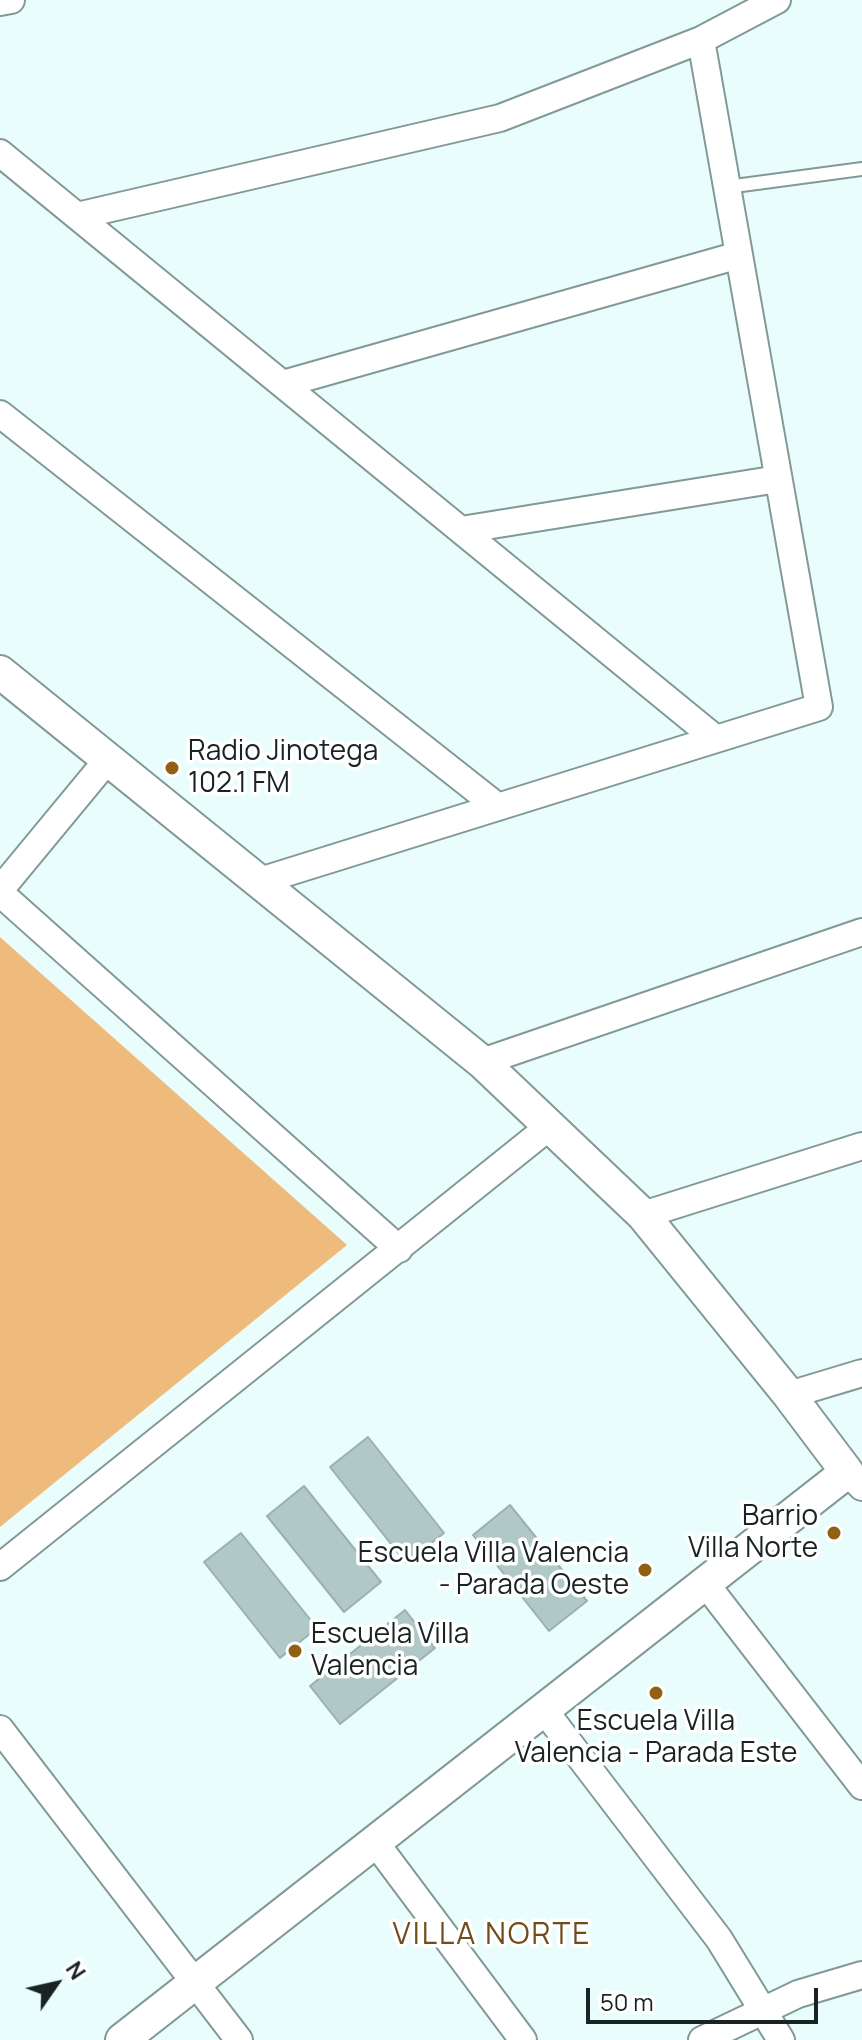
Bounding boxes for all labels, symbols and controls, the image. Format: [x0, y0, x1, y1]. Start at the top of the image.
place label: Radio Jinotega 102.1 FM [188, 735, 378, 801]
marker: Radio Jinotega 102.1 FM [163, 759, 181, 777]
place label: Barrio Villa Norte [688, 1500, 818, 1566]
marker: Barrio Villa Norte [825, 1524, 843, 1542]
place label: Escuela Villa Valencia - Parada Oeste [358, 1537, 629, 1603]
marker: Escuela Villa Valencia - Parada Oeste [636, 1561, 654, 1579]
place label: Escuela Villa Valencia [311, 1618, 469, 1684]
marker: Escuela Villa Valencia [286, 1642, 304, 1660]
marker: Escuela Villa Valencia - Parada Este [647, 1684, 665, 1702]
place label: Escuela Villa Valencia - Parada Este [515, 1705, 797, 1771]
district label: VILLA NORTE [393, 1918, 591, 1954]
north arrow [16, 1944, 96, 2024]
text: N [59, 1956, 93, 1986]
scale bar [590, 1972, 822, 2022]
text: 50 m [600, 1985, 654, 2018]

